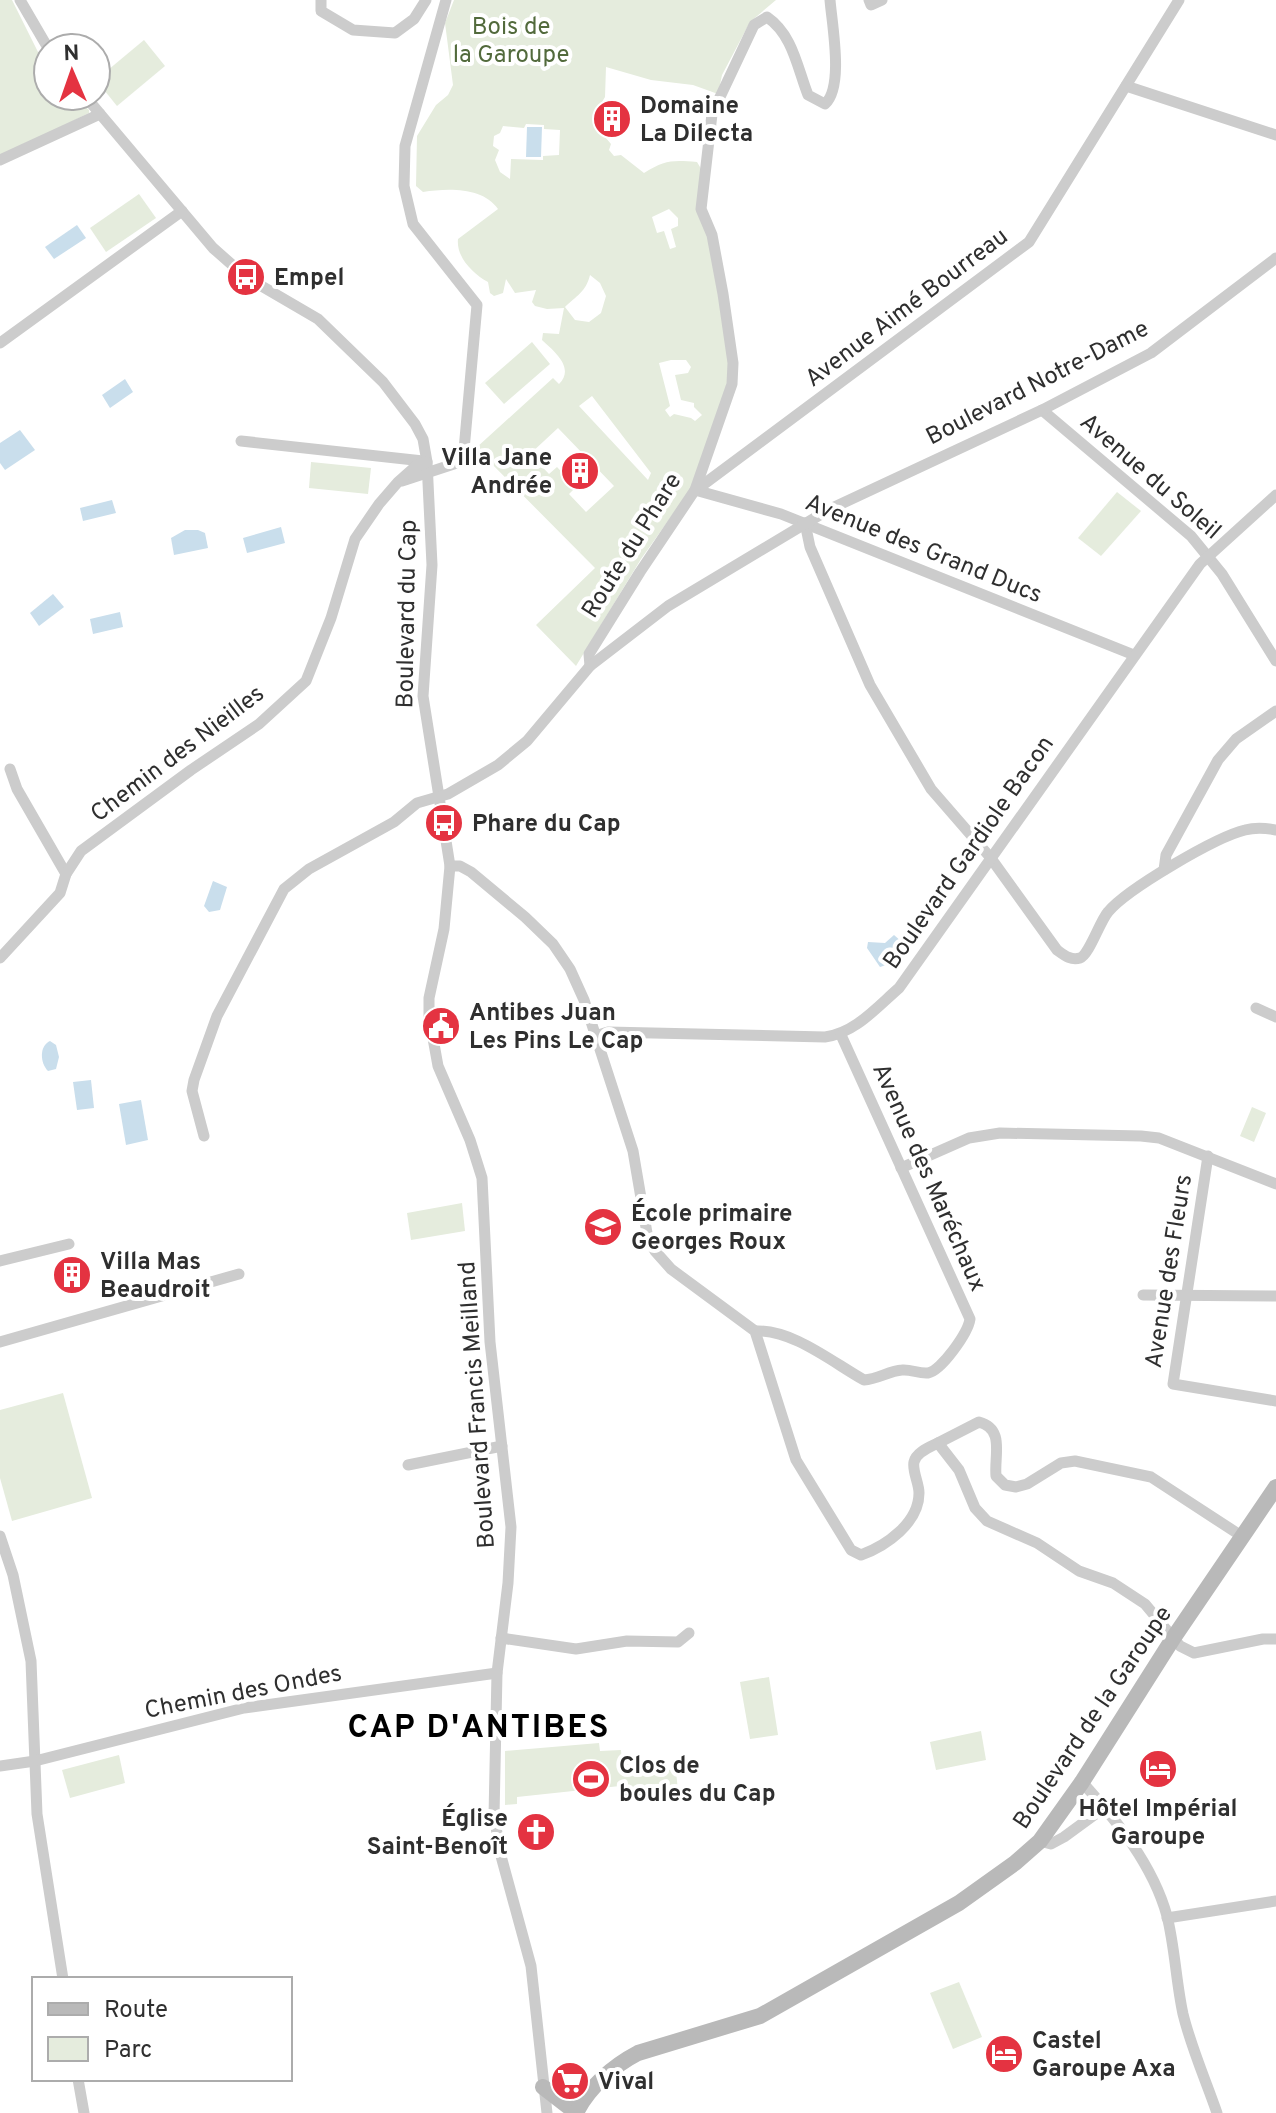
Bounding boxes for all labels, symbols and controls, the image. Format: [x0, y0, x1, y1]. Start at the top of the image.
park label: Bois de la Garoupe [453, 13, 569, 71]
north arrow [32, 32, 112, 112]
text: N [63, 41, 80, 68]
place label: Domaine La Dilecta [640, 92, 753, 150]
building icon: Domaine La Dilecta [591, 98, 633, 140]
street label: Avenue Aimé Bourreau [800, 222, 1015, 395]
bus stop icon: Empel [225, 256, 267, 298]
place label: Empel [274, 264, 344, 294]
street label: Boulevard Notre-Dame [921, 315, 1154, 453]
street label: Avenue du Soleil [1073, 408, 1226, 547]
place label: Villa Jane Andrée [441, 444, 552, 502]
building icon: Villa Jane Andrée [559, 450, 601, 492]
street label: Route du Phare [576, 468, 689, 624]
street label: Avenue des Grand Ducs [800, 489, 1046, 611]
street label: Boulevard du Cap [391, 519, 425, 709]
street label: Chemin des Nieilles [85, 679, 271, 830]
street label: Boulevard Gardiole Bacon [878, 731, 1062, 976]
bus stop icon: Phare du Cap [423, 802, 465, 844]
place label: Phare du Cap [472, 810, 621, 840]
place label: Antibes Juan Les Pins Le Cap [469, 999, 643, 1057]
public building icon: Antibes Juan Les Pins Le Cap [420, 1005, 462, 1047]
street label: Avenue des Maréchaux [864, 1059, 992, 1296]
street label: Avenue des Fleurs [1140, 1172, 1200, 1370]
place label: École primaire Georges Roux [631, 1198, 792, 1258]
school or university icon: École primaire Georges Roux [582, 1206, 624, 1248]
place label: Villa Mas Beaudroit [100, 1248, 210, 1306]
building icon: Villa Mas Beaudroit [51, 1254, 93, 1296]
street label: Boulevard Francis Meilland [453, 1260, 503, 1549]
street label: Boulevard de la Garoupe [1008, 1601, 1180, 1835]
street label: Chemin des Ondes [142, 1659, 344, 1727]
district label: CAP D'ANTIBES [348, 1709, 610, 1749]
hotel icon: Hôtel Impérial Garoupe [1137, 1748, 1179, 1790]
place label: Clos de boules du Cap [619, 1752, 776, 1810]
sports icon: Clos de boules du Cap [570, 1758, 612, 1800]
place label: Hôtel Impérial Garoupe [1078, 1795, 1238, 1853]
place label: Église Saint-Benoît [367, 1803, 508, 1863]
church icon: Église Saint-Benoît [515, 1811, 557, 1853]
legend [32, 1977, 292, 2081]
text: Route [104, 1996, 168, 2026]
place label: Castel Garoupe Axa [1032, 2027, 1176, 2085]
hotel icon: Castel Garoupe Axa [983, 2033, 1025, 2075]
text: Parc [104, 2036, 152, 2066]
supermarket icon: Vival [549, 2060, 591, 2102]
place label: Vival [598, 2068, 654, 2098]

